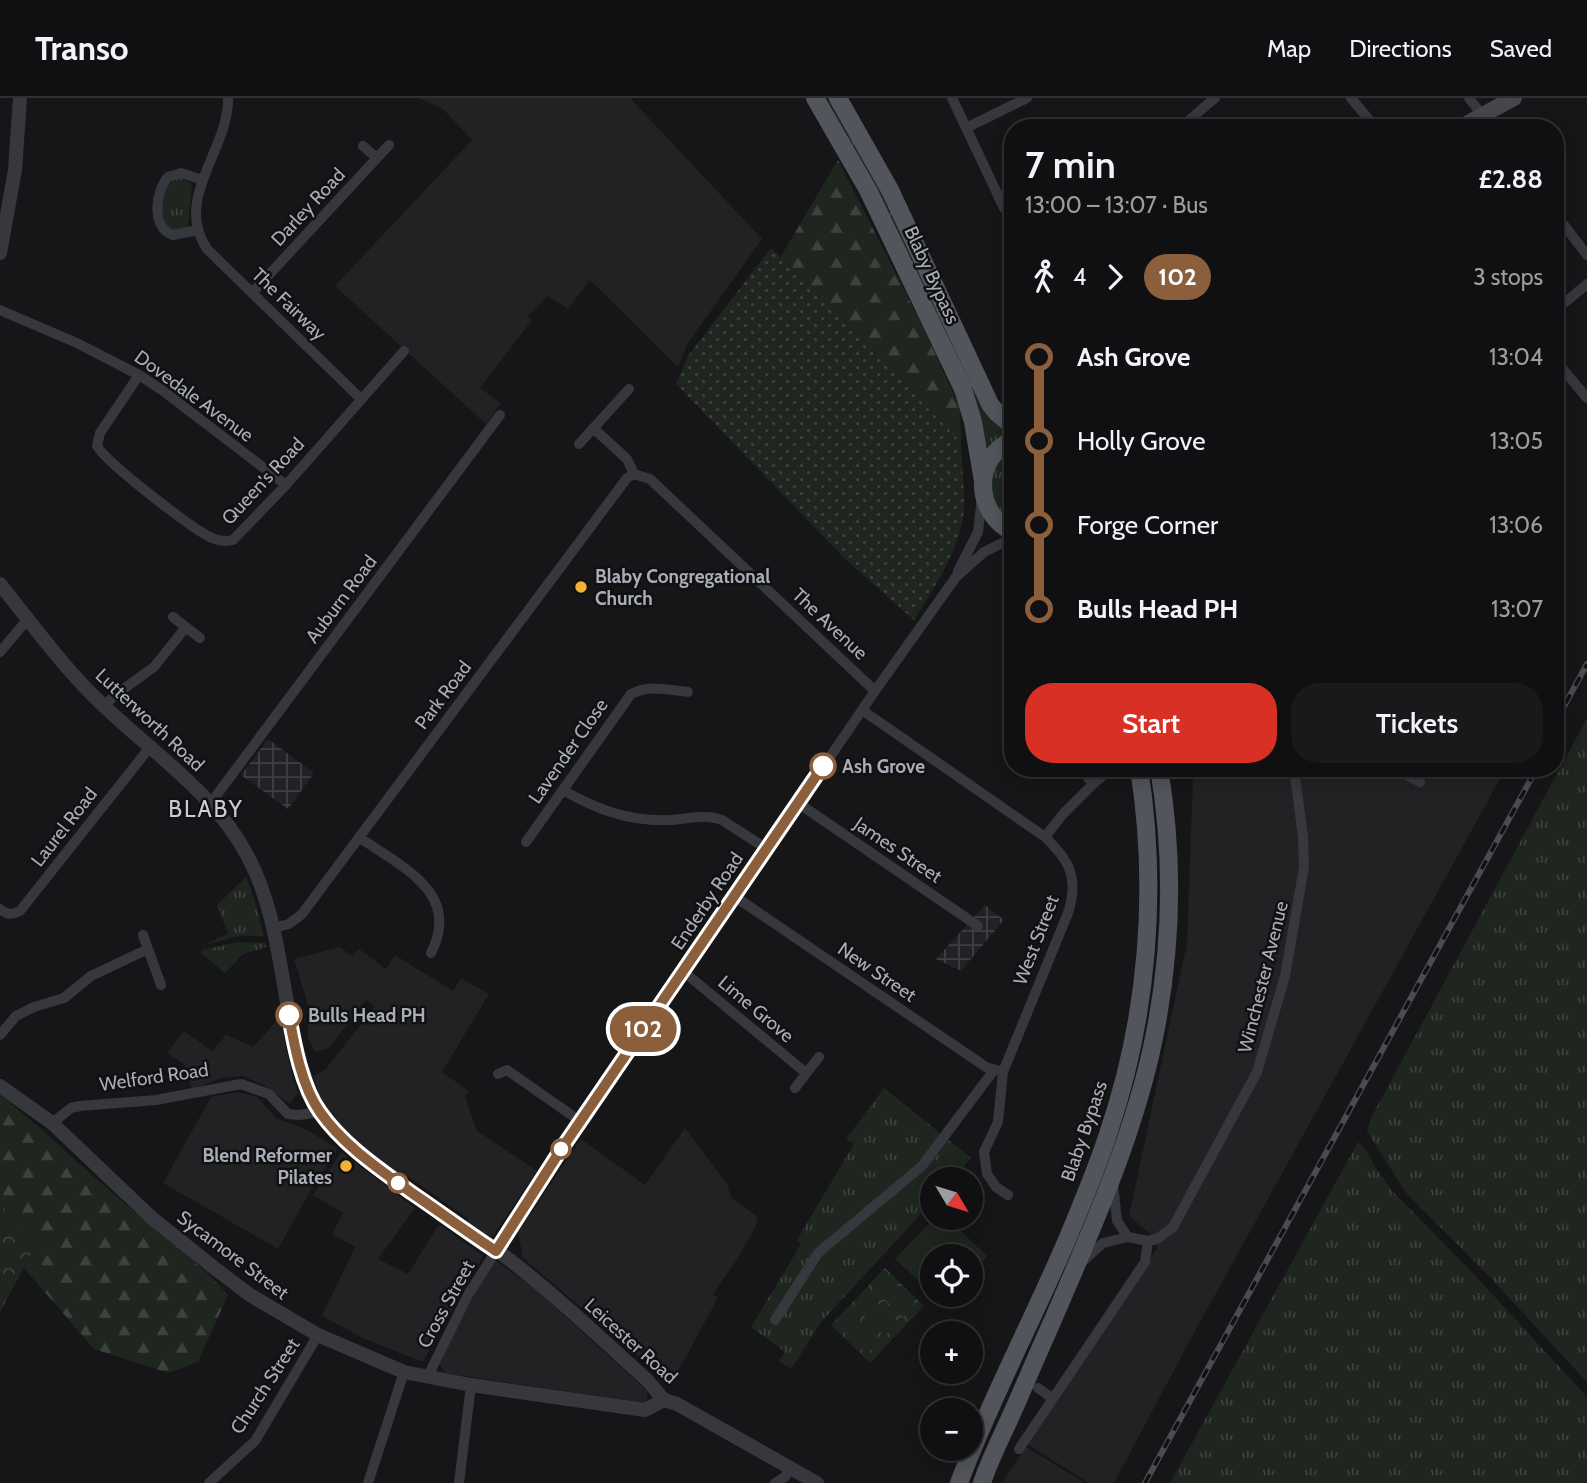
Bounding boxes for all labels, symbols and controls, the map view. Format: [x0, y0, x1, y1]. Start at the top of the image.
text: Transo [35, 28, 129, 68]
text: Map [1267, 34, 1311, 63]
text: Directions [1349, 34, 1452, 63]
text: Saved [1490, 34, 1552, 63]
text: 7 min [1025, 141, 1116, 188]
street label: Darley Road [266, 163, 350, 251]
text: £2.88 [1479, 163, 1543, 195]
text: 13:00 – 13:07 · Bus [1025, 191, 1208, 219]
street label: Blaby Bypass [899, 223, 965, 328]
icon: walk [1025, 258, 1063, 296]
icon: forward [1096, 258, 1134, 296]
text: 102 [1158, 262, 1197, 291]
street label: The Fairway [247, 263, 331, 345]
text: 4 [1073, 263, 1086, 291]
text: 3 stops [1473, 263, 1543, 291]
text: Ash Grove [1077, 341, 1191, 373]
text: 13:04 [1489, 343, 1543, 371]
street label: Dovedale Avenue [130, 345, 258, 447]
text: Holly Grove [1077, 425, 1206, 457]
text: 13:05 [1490, 427, 1543, 455]
street label: Queen's Road [217, 433, 309, 529]
text: Forge Corner [1077, 509, 1218, 541]
text: 13:06 [1489, 511, 1543, 539]
street label: Auburn Road [301, 551, 381, 647]
place label: Blaby Congregational Church [595, 565, 770, 610]
marker: Blaby Congregational Church [573, 579, 589, 595]
street label: The Avenue [788, 583, 873, 665]
text: Bulls Head PH [1077, 593, 1238, 625]
text: 13:07 [1491, 595, 1543, 623]
street label: Park Road [410, 656, 476, 734]
street label: Lutterworth Road [91, 664, 209, 776]
button: Start [1025, 683, 1277, 763]
button: Tickets [1291, 683, 1543, 763]
street label: Lavender Close [523, 694, 613, 808]
marker: Ash Grove [810, 753, 836, 779]
place label: Ash Grove [842, 755, 925, 778]
street label: Laurel Road [26, 783, 102, 871]
district label: BLABY [168, 795, 244, 823]
street label: James Street [849, 812, 947, 888]
street label: Enderby Road [666, 848, 748, 954]
street label: West Street [1008, 891, 1064, 988]
street label: Winchester Avenue [1233, 898, 1293, 1055]
street label: New Street [833, 937, 921, 1007]
street label: Lime Grove [713, 971, 799, 1047]
marker: Bulls Head PH [276, 1002, 302, 1028]
place label: Bulls Head PH [308, 1004, 426, 1027]
line badge: 102 [603, 1006, 683, 1052]
text: 102 [624, 1014, 662, 1043]
street label: Welford Road [98, 1058, 210, 1096]
street label: Blaby Bypass [1056, 1077, 1112, 1184]
unlabelled marker [551, 1139, 571, 1159]
place label: Blend Reformer Pilates [203, 1144, 333, 1189]
marker: Blend Reformer Pilates [338, 1158, 354, 1174]
north arrow [920, 1167, 984, 1230]
map controls [920, 1167, 983, 1461]
unlabelled marker [388, 1173, 408, 1193]
street label: Sycamore Street [173, 1206, 294, 1305]
button: locate [920, 1244, 983, 1307]
street label: Cross Street [413, 1256, 480, 1352]
street label: Leicester Road [580, 1293, 682, 1389]
button: + [920, 1321, 983, 1384]
street label: Church Street [225, 1333, 305, 1438]
button: − [920, 1398, 983, 1461]

